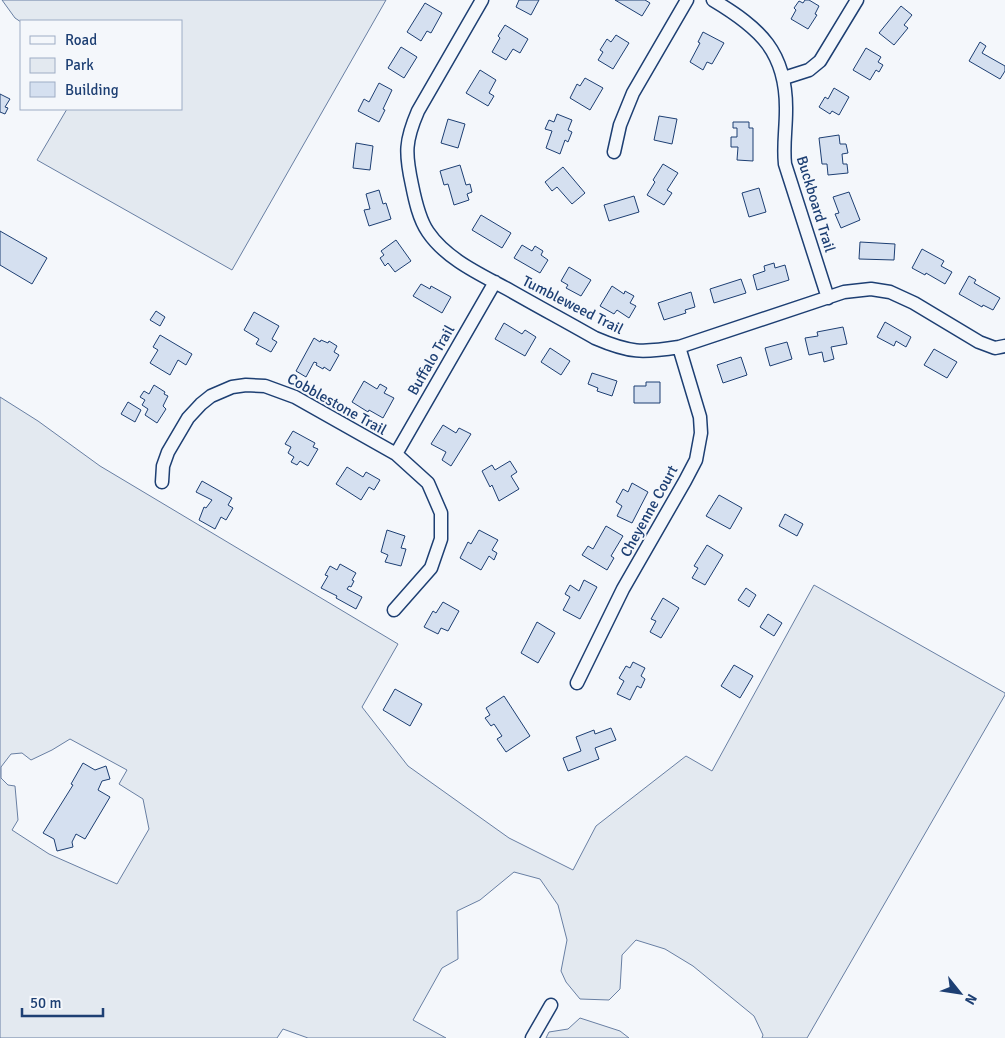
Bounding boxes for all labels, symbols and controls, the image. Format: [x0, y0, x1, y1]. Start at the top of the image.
legend [20, 20, 182, 110]
text: Road [65, 31, 97, 49]
text: Park [65, 56, 94, 74]
text: Building [65, 81, 119, 99]
street label: Buckboard Trail [793, 154, 839, 254]
street label: Tumbleweed Trail [520, 272, 626, 338]
street label: Buffalo Trail [404, 322, 458, 398]
street label: Cobblestone Trail [284, 369, 390, 439]
street label: Cheyenne Court [616, 462, 682, 560]
north arrow [935, 968, 985, 1018]
scale bar [22, 986, 104, 1018]
text: N [961, 991, 981, 1008]
text: 50 m [30, 994, 61, 1012]

